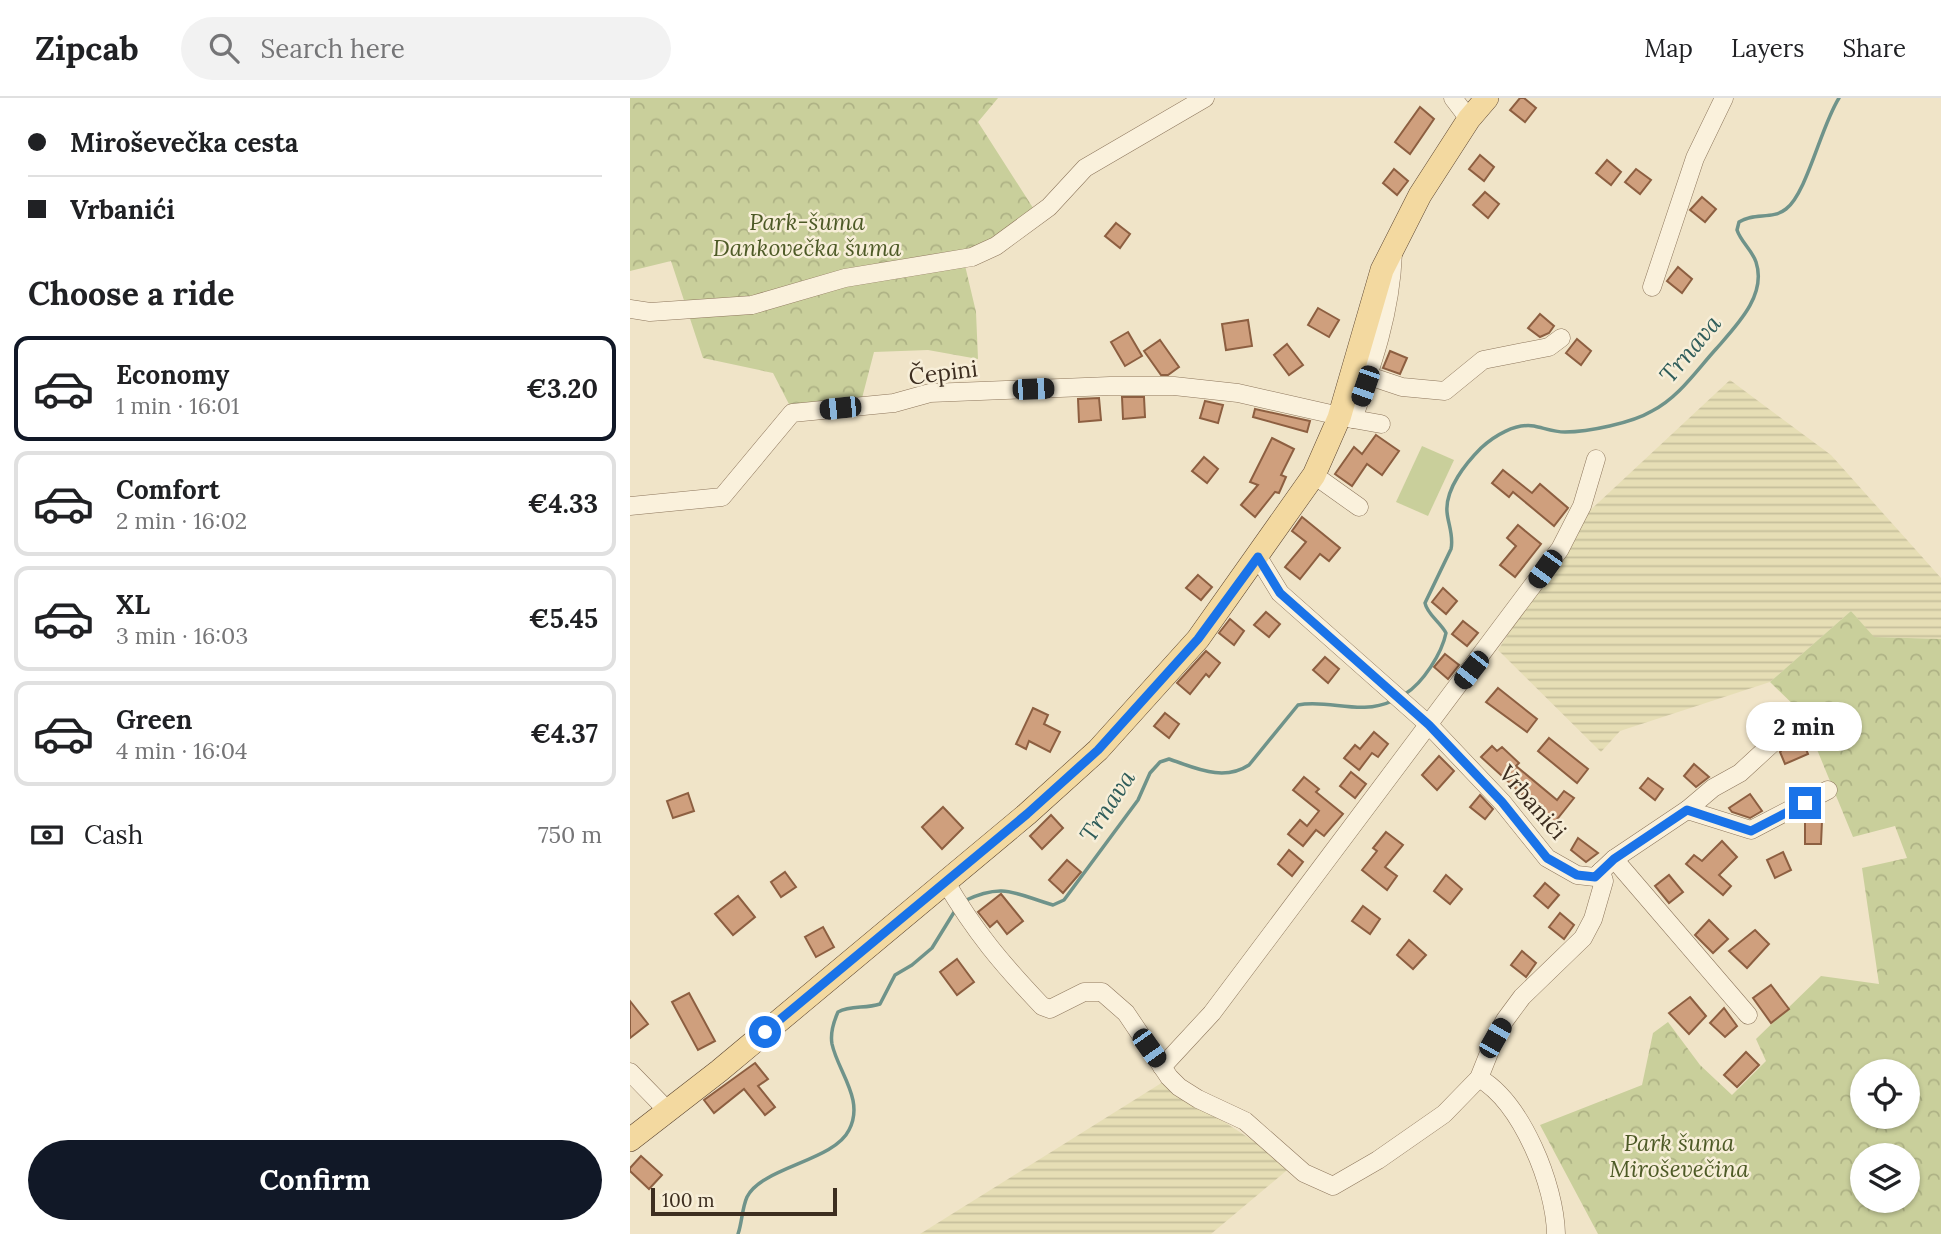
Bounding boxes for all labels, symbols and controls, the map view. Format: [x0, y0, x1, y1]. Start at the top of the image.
search box [181, 17, 671, 80]
text: Zipcab [35, 27, 139, 69]
icon: search [205, 29, 243, 67]
text: Search here [261, 32, 405, 65]
text: Map [1644, 33, 1693, 64]
text: Layers [1731, 33, 1804, 64]
text: Share [1842, 33, 1906, 64]
text: Miroševečka cesta [70, 126, 299, 159]
text: Vrbanići [70, 193, 175, 226]
park label: Park-šuma Dankovečka šuma [713, 207, 902, 262]
text: Choose a ride [28, 273, 235, 314]
water label: Trnava [1652, 308, 1728, 390]
street label: Čepini [907, 353, 979, 391]
icon: car [32, 357, 95, 420]
text: Economy [116, 358, 229, 391]
car [1349, 363, 1382, 409]
text: €3.20 [526, 372, 598, 405]
car [1012, 378, 1055, 400]
text: 1 min · 16:01 [116, 391, 239, 420]
car [819, 395, 862, 421]
icon: car [32, 472, 95, 535]
text: Comfort [116, 473, 220, 506]
text: €4.33 [528, 487, 598, 520]
text: 2 min · 16:02 [116, 506, 247, 535]
car [1525, 546, 1566, 592]
icon: car [32, 587, 95, 650]
text: XL [116, 588, 150, 621]
text: €5.45 [529, 602, 598, 635]
text: 3 min · 16:03 [116, 621, 248, 650]
car [1450, 647, 1493, 693]
icon: car [32, 702, 95, 765]
callout: 2 min [1747, 702, 1863, 750]
text: Green [116, 703, 192, 736]
text: 2 min [1773, 712, 1835, 741]
text: €4.37 [530, 717, 598, 750]
text: 4 min · 16:04 [116, 736, 248, 765]
street label: Vrbanići [1492, 758, 1573, 845]
water label: Trnava [1072, 763, 1142, 848]
route end [1789, 787, 1821, 819]
icon: cash [28, 816, 66, 854]
text: Cash [84, 818, 143, 851]
text: 750 m [538, 820, 602, 849]
car [1476, 1015, 1515, 1061]
route start [749, 1016, 781, 1048]
car [1129, 1025, 1170, 1071]
map controls [1850, 1059, 1920, 1213]
button: locate [1850, 1059, 1920, 1129]
park label: Park šuma Miroševečina [1609, 1128, 1749, 1183]
button: Confirm [28, 1140, 602, 1220]
button: layers [1850, 1143, 1920, 1213]
scale bar [651, 1185, 836, 1217]
text: 100 m [662, 1188, 715, 1212]

